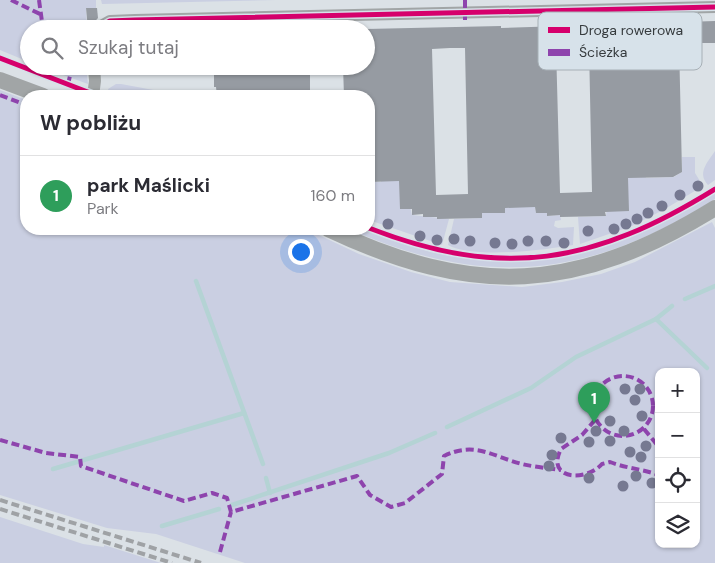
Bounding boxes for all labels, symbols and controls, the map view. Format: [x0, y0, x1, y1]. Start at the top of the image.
legend [538, 12, 702, 70]
search box [20, 20, 375, 75]
text: Droga rowerowa [579, 21, 683, 39]
icon: search [38, 34, 66, 62]
text: Szukaj tutaj [78, 35, 179, 60]
text: Ścieżka [579, 43, 627, 61]
text: W pobliżu [40, 109, 141, 137]
text: park Maślicki [87, 173, 210, 198]
text: 1 [53, 185, 59, 206]
text: 160 m [311, 185, 355, 206]
text: Park [87, 198, 119, 219]
your location [288, 239, 314, 265]
map controls [655, 368, 700, 548]
button: + [655, 368, 700, 413]
pin: 1 [578, 382, 610, 423]
button: − [655, 413, 700, 458]
button: locate [655, 458, 700, 503]
button: layers [655, 503, 700, 548]

